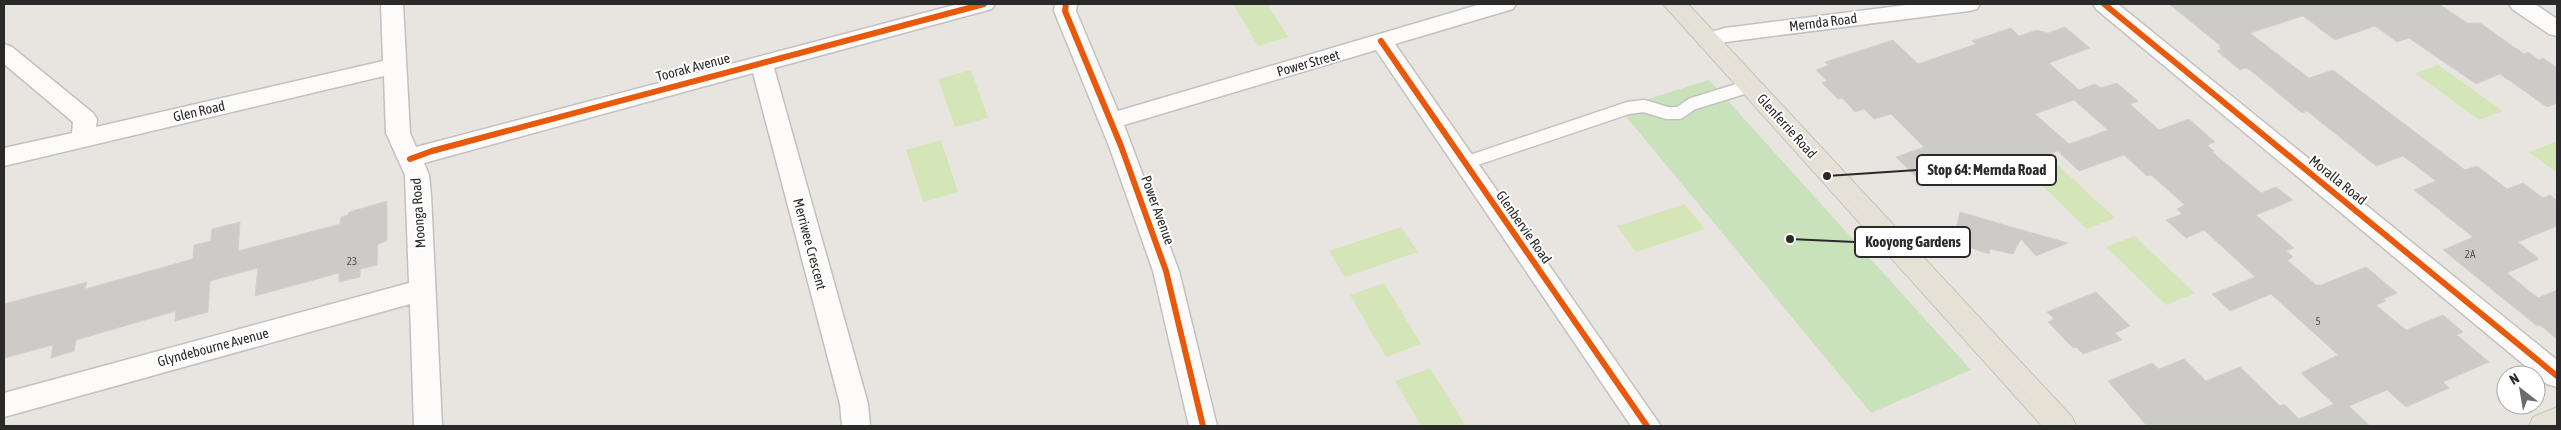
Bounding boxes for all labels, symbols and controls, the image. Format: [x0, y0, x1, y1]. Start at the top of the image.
street label: Mernda Road [1788, 10, 1858, 34]
street label: Power Street [1275, 46, 1341, 80]
street label: Toorak Avenue [654, 49, 732, 85]
street label: Glenferrie Road [1754, 91, 1820, 161]
street label: Glen Road [171, 97, 227, 125]
street label: Moralla Road [2306, 152, 2370, 208]
callout: Stop 64: Mernda Road [1917, 155, 2056, 185]
text: Stop 64: Mernda Road [1928, 161, 2046, 178]
street label: Power Avenue [1138, 173, 1178, 247]
street label: Moonga Road [408, 177, 428, 249]
street label: Glenbervie Road [1493, 187, 1555, 267]
street label: Merriwee Crescent [790, 196, 830, 292]
callout: Kooyong Gardens [1855, 227, 1970, 257]
text: Kooyong Gardens [1865, 233, 1962, 250]
house number: 2A [2465, 248, 2476, 260]
house number: 23 [347, 255, 357, 267]
house number: 5 [2315, 315, 2321, 327]
street label: Glyndebourne Avenue [156, 324, 270, 370]
north arrow [2496, 365, 2546, 415]
text: N [2507, 370, 2522, 388]

